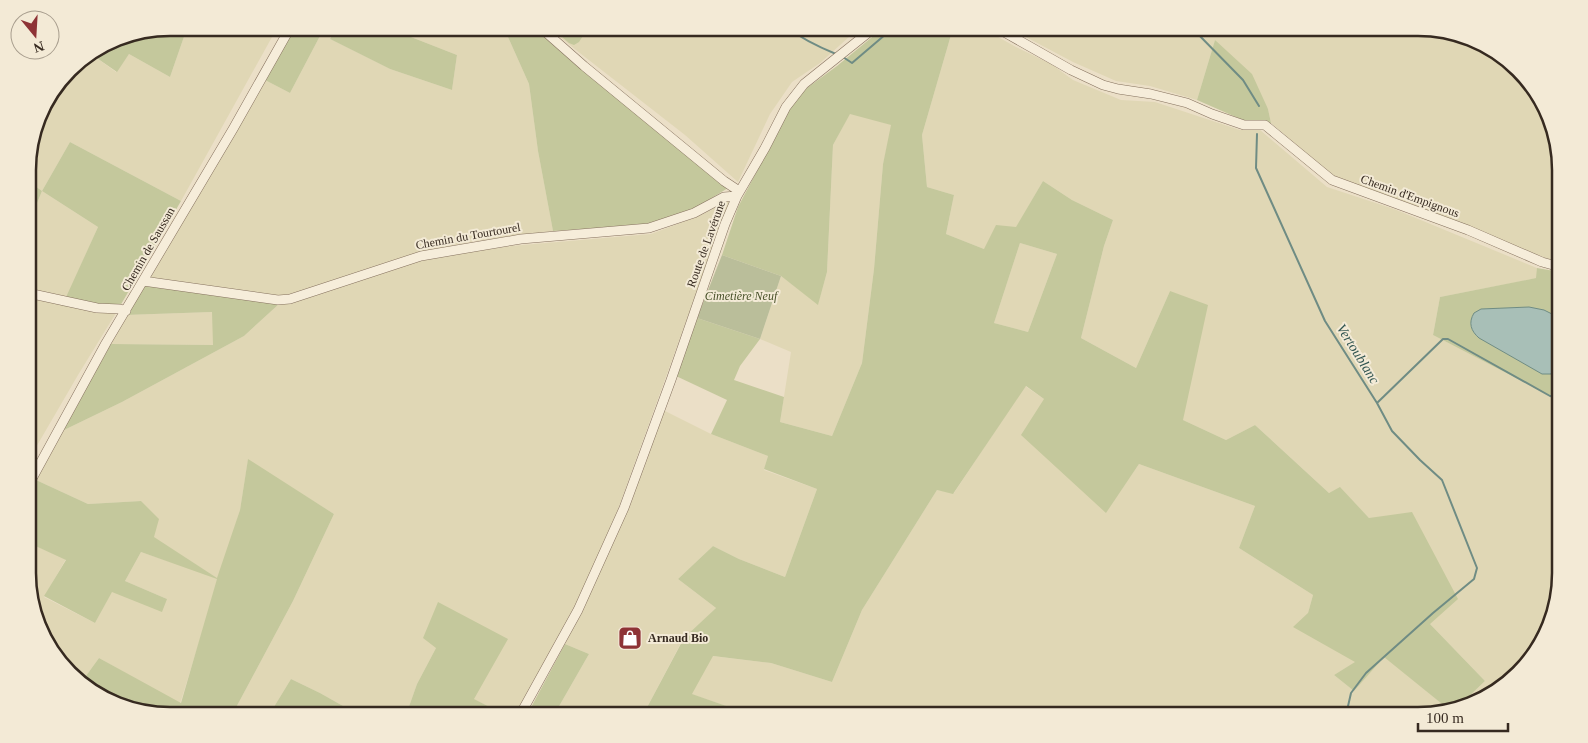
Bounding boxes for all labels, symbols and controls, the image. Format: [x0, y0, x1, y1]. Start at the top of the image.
north arrow [10, 10, 60, 60]
text: N [32, 38, 46, 56]
street label: Chemin d'Empignous [1359, 172, 1461, 220]
street label: Route de Lavérune [684, 199, 728, 289]
street label: Chemin de Saussan [118, 205, 178, 293]
street label: Chemin du Tourtourel [414, 220, 522, 252]
park label: Cimetière Neuf [705, 289, 779, 303]
water label: Vertoublanc [1334, 321, 1383, 387]
shop icon: Arnaud Bio [617, 625, 643, 651]
place label: Arnaud Bio [648, 631, 708, 645]
scale bar [1418, 700, 1508, 732]
text: 100 m [1426, 710, 1464, 726]

